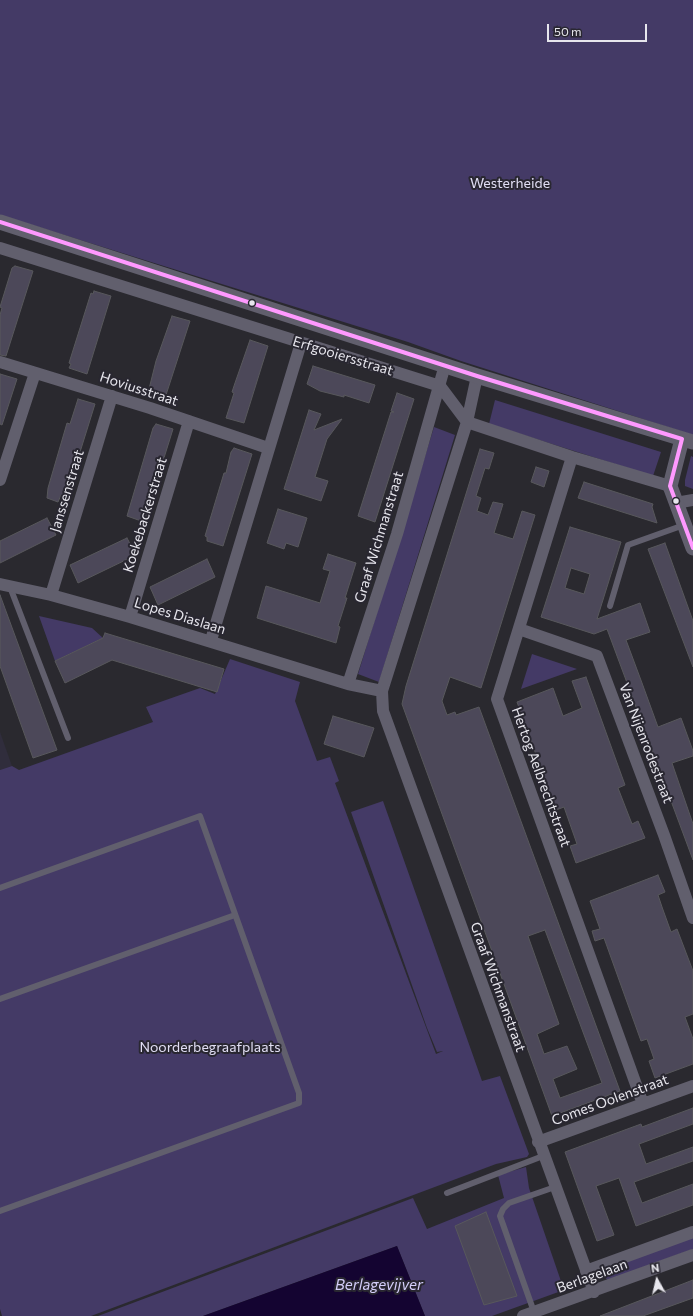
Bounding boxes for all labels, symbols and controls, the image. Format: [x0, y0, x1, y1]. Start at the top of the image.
scale bar [549, 16, 649, 42]
text: 50 m [554, 24, 582, 38]
park label: Westerheide [470, 175, 550, 191]
unlabelled marker [247, 298, 257, 308]
street label: Erfgooiersstraat [291, 333, 395, 379]
street label: Hoviusstraat [98, 368, 180, 410]
street label: Janssenstraat [46, 448, 88, 534]
street label: Koekebackerstraat [119, 455, 171, 575]
street label: Graaf Wichmanstraat [351, 469, 407, 605]
unlabelled marker [671, 496, 681, 506]
street label: Lopes Diaslaan [132, 594, 228, 638]
street label: Van Nijenrodestraat [615, 681, 677, 805]
street label: Hertog Aelbrechtstraat [508, 705, 574, 849]
street label: Graaf Wichmanstraat [467, 920, 529, 1054]
park label: Noorderbegraafplaats [139, 1039, 281, 1055]
street label: Comes Oolenstraat [549, 1071, 671, 1129]
street label: Berlagelaan [554, 1255, 630, 1297]
north arrow [637, 1260, 677, 1300]
text: N [650, 1261, 660, 1275]
water label: Berlagevijver [335, 1276, 423, 1294]

